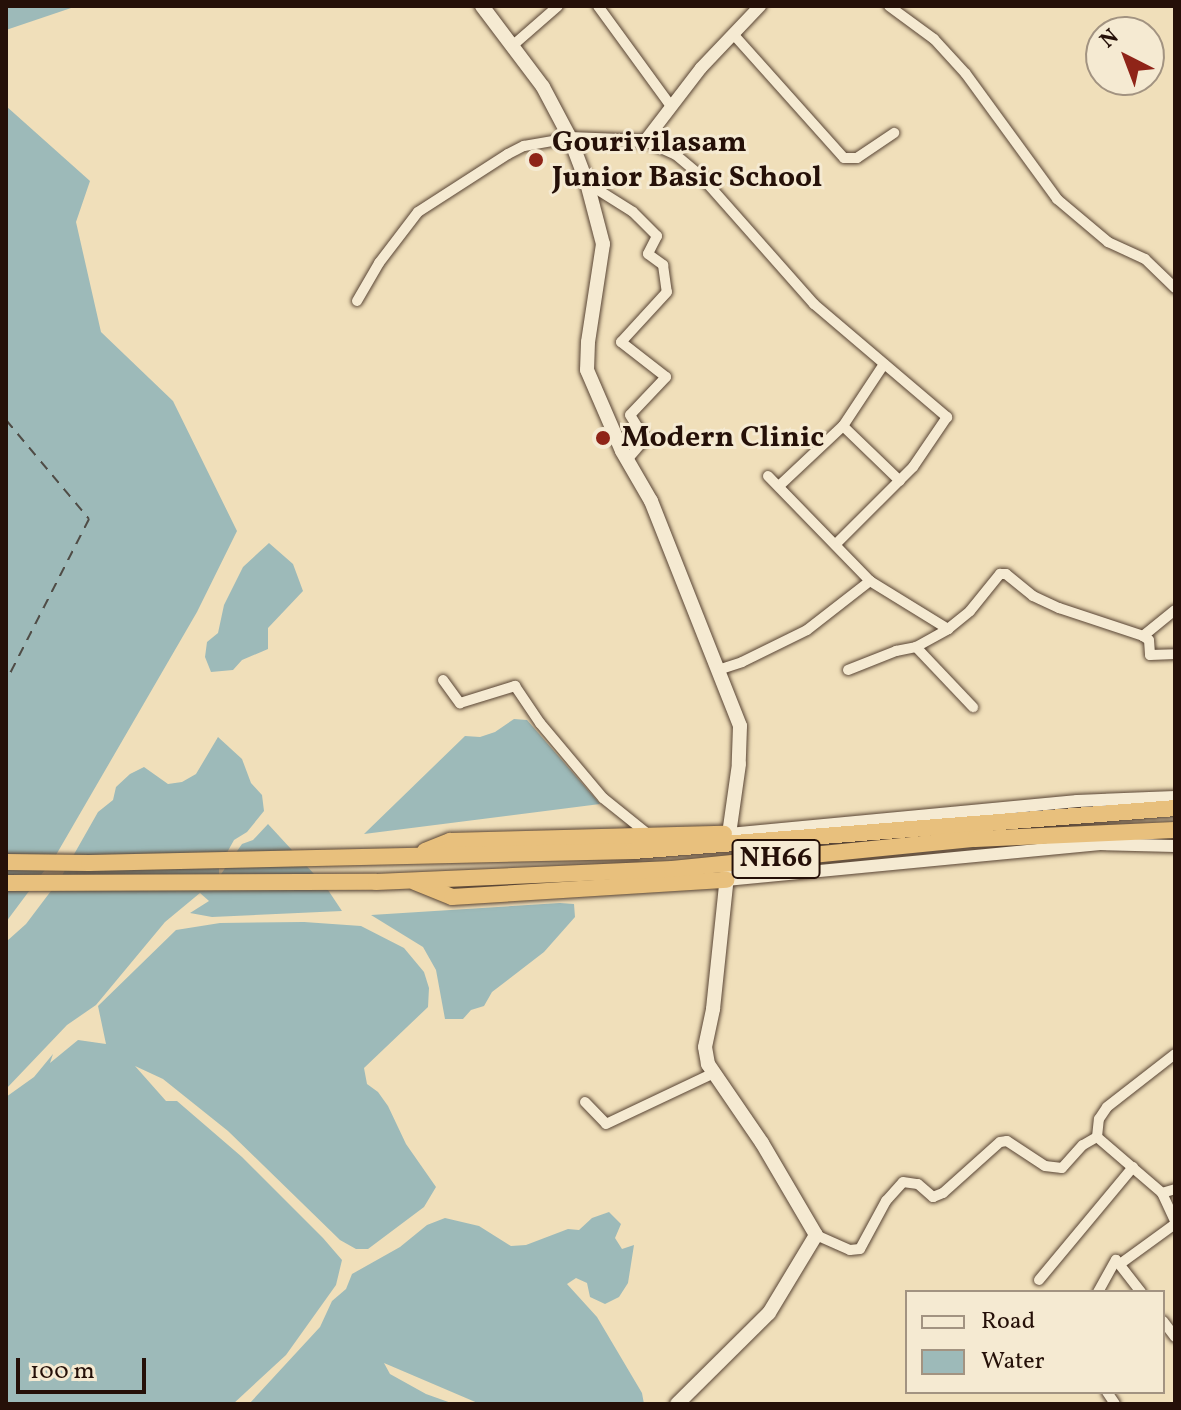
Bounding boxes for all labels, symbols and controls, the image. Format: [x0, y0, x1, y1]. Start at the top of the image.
north arrow [1085, 16, 1165, 96]
text: N [1094, 22, 1126, 56]
place label: Gourivilasam Junior Basic School [552, 125, 822, 196]
marker: Gourivilasam Junior Basic School [527, 151, 545, 169]
place label: Modern Clinic [621, 420, 824, 456]
marker: Modern Clinic [592, 427, 614, 449]
road number: NH66 [730, 835, 822, 883]
legend [905, 1290, 1165, 1394]
text: Road [981, 1305, 1035, 1339]
scale bar [20, 1342, 150, 1392]
text: Water [981, 1345, 1045, 1379]
text: 100 m [30, 1355, 95, 1389]

